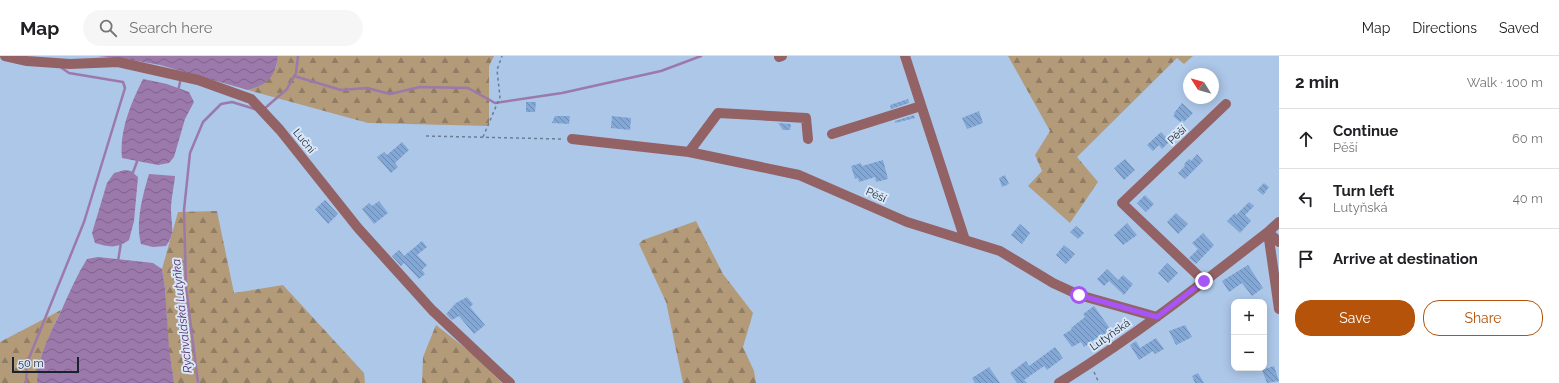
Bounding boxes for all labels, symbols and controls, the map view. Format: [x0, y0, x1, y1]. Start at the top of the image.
search box [83, 10, 363, 46]
text: Map [20, 17, 59, 39]
icon: search [97, 17, 119, 39]
text: Search here [129, 19, 213, 37]
text: Map [1362, 20, 1390, 36]
text: Directions [1412, 20, 1477, 36]
text: Saved [1499, 20, 1539, 36]
north arrow [1183, 68, 1219, 104]
text: 2 min [1295, 72, 1339, 92]
text: Walk · 100 m [1467, 75, 1543, 90]
text: Continue [1333, 122, 1398, 140]
street label: Pěší [1165, 123, 1189, 147]
street label: Luční [290, 126, 318, 156]
icon: ahead [1295, 128, 1317, 150]
text: 60 m [1512, 131, 1543, 146]
text: Pěší [1333, 140, 1358, 155]
text: Turn left [1333, 182, 1394, 200]
street label: Pěší [864, 185, 889, 205]
icon: left [1295, 188, 1317, 210]
text: 40 m [1513, 191, 1543, 206]
text: Lutyňská [1333, 200, 1388, 215]
icon: arrive [1295, 248, 1317, 270]
text: Arrive at destination [1333, 250, 1478, 268]
water label: Rychvaldská Lutyňka [169, 258, 195, 374]
route end [1195, 272, 1213, 290]
route start [1070, 286, 1088, 304]
map controls [1231, 299, 1267, 371]
button: + [1231, 299, 1267, 335]
button: Save [1295, 300, 1415, 336]
button: Share [1423, 300, 1543, 336]
street label: Lutyňská [1087, 316, 1133, 354]
button: − [1231, 335, 1267, 371]
scale bar [12, 355, 79, 374]
text: 50 m [18, 357, 44, 370]

